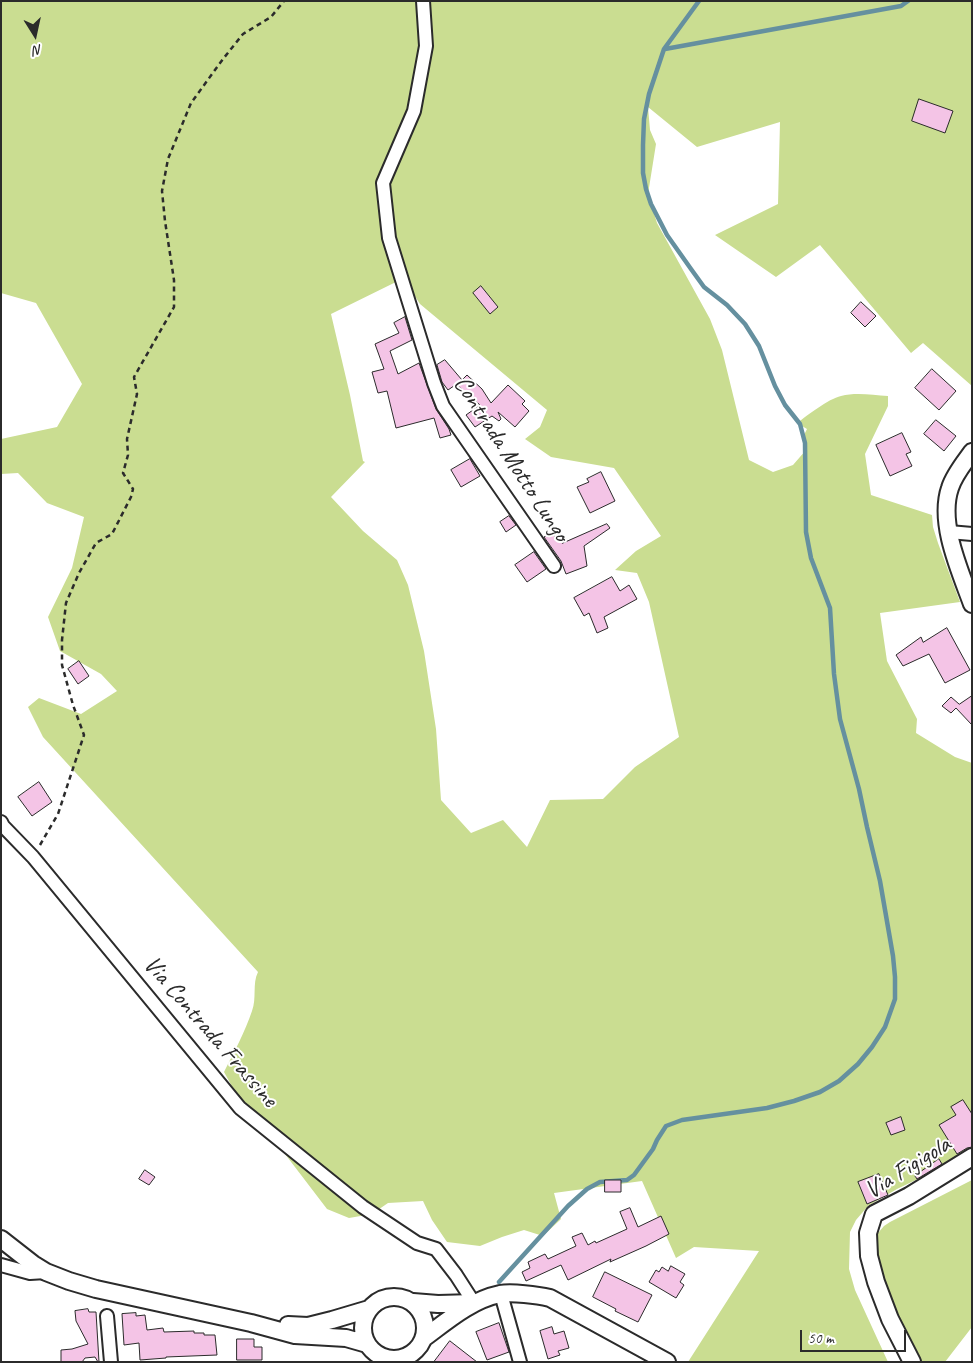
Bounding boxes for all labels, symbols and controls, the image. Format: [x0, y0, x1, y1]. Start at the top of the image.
north arrow [10, 10, 60, 60]
text: N [32, 41, 43, 59]
street label: Contrada Motto Lungo [446, 371, 576, 547]
street label: Via Contrada Frassine [136, 950, 284, 1114]
street label: Via Figigola [859, 1130, 957, 1206]
scale bar [803, 1320, 909, 1352]
text: 50 m [808, 1329, 834, 1348]

